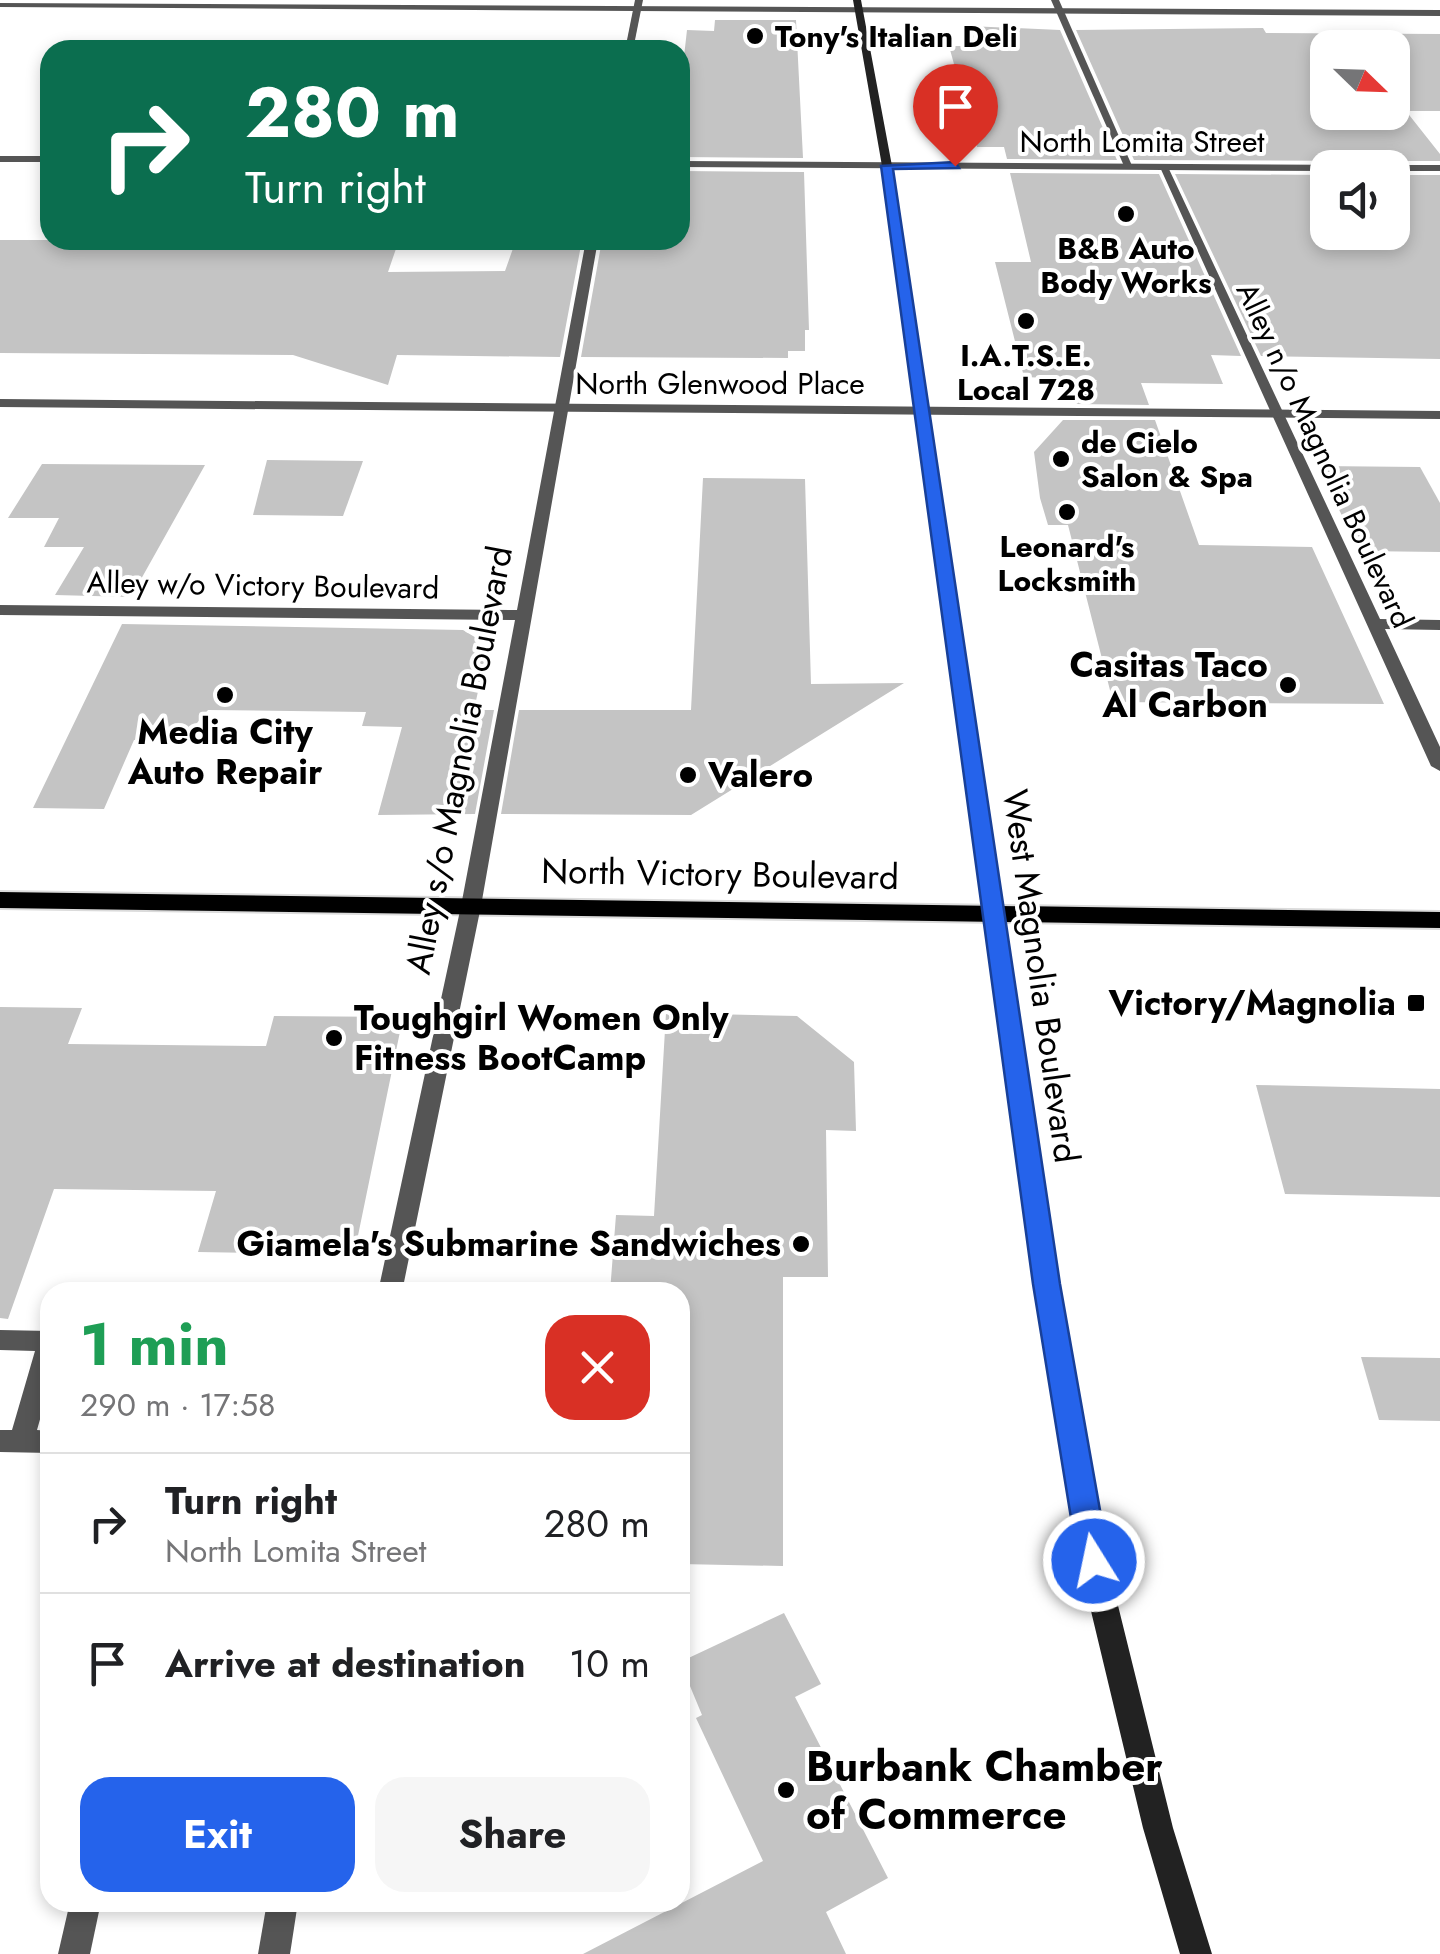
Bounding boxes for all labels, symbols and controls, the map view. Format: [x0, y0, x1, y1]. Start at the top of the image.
place label: Tony's Italian Deli [775, 15, 1018, 58]
marker: Tony's Italian Deli [744, 25, 766, 47]
north arrow [1310, 30, 1410, 130]
map controls [1310, 30, 1410, 250]
text: 280 m [245, 62, 460, 163]
pin [913, 64, 998, 167]
icon: arrive [928, 79, 983, 134]
icon: right [80, 80, 210, 210]
street label: North Lomita Street [1019, 120, 1265, 163]
button: sound [1310, 150, 1410, 250]
text: Turn right [245, 155, 426, 220]
marker: B&B Auto Body Works [1115, 203, 1137, 225]
place label: B&B Auto Body Works [1040, 227, 1212, 304]
street label: Alley n/o Magnolia Boulevard [1226, 275, 1424, 635]
marker: I.A.T.S.E. Local 728 [1015, 310, 1037, 332]
place label: I.A.T.S.E. Local 728 [957, 334, 1095, 411]
street label: North Glenwood Place [575, 362, 865, 405]
place label: de Cielo Salon & Spa [1081, 421, 1253, 498]
marker: de Cielo Salon & Spa [1050, 448, 1072, 470]
marker: Leonard's Locksmith [1056, 501, 1078, 523]
place label: Leonard's Locksmith [998, 525, 1136, 602]
street label: Alley s/o Magnolia Boulevard [393, 542, 525, 978]
street label: Alley w/o Victory Boulevard [86, 560, 440, 610]
place label: Casitas Taco Al Carbon [1070, 640, 1268, 730]
marker: Casitas Taco Al Carbon [1277, 674, 1299, 696]
marker: Media City Auto Repair [214, 684, 236, 706]
place label: Media City Auto Repair [127, 707, 323, 797]
place label: Valero [707, 750, 813, 800]
marker: Valero [677, 764, 699, 786]
street label: West Magnolia Boulevard [990, 786, 1092, 1166]
street label: North Victory Boulevard [541, 846, 899, 902]
place label: Victory/Magnolia [1108, 978, 1396, 1028]
marker: Victory/Magnolia [1405, 992, 1427, 1014]
place label: Toughgirl Women Only Fitness BootCamp [354, 993, 729, 1083]
marker: Toughgirl Women Only Fitness BootCamp [323, 1027, 345, 1049]
place label: Giamela's Submarine Sandwiches [236, 1219, 781, 1269]
marker: Giamela's Submarine Sandwiches [790, 1233, 812, 1255]
text: 1 min [80, 1301, 229, 1388]
button: close [545, 1315, 650, 1420]
text: 290 m · 17:58 [80, 1382, 276, 1428]
text: Turn right [165, 1473, 337, 1528]
icon: right [80, 1496, 135, 1551]
text: 280 m [544, 1496, 650, 1551]
position arrow [1042, 1509, 1146, 1613]
text: North Lomita Street [165, 1528, 427, 1574]
icon: arrive [80, 1636, 135, 1691]
text: Arrive at destination [165, 1636, 526, 1691]
text: 10 m [569, 1636, 650, 1691]
place label: Burbank Chamber of Commerce [806, 1736, 1163, 1845]
button: Exit [80, 1777, 355, 1892]
button: Share [375, 1777, 650, 1892]
marker: Burbank Chamber of Commerce [775, 1779, 797, 1801]

